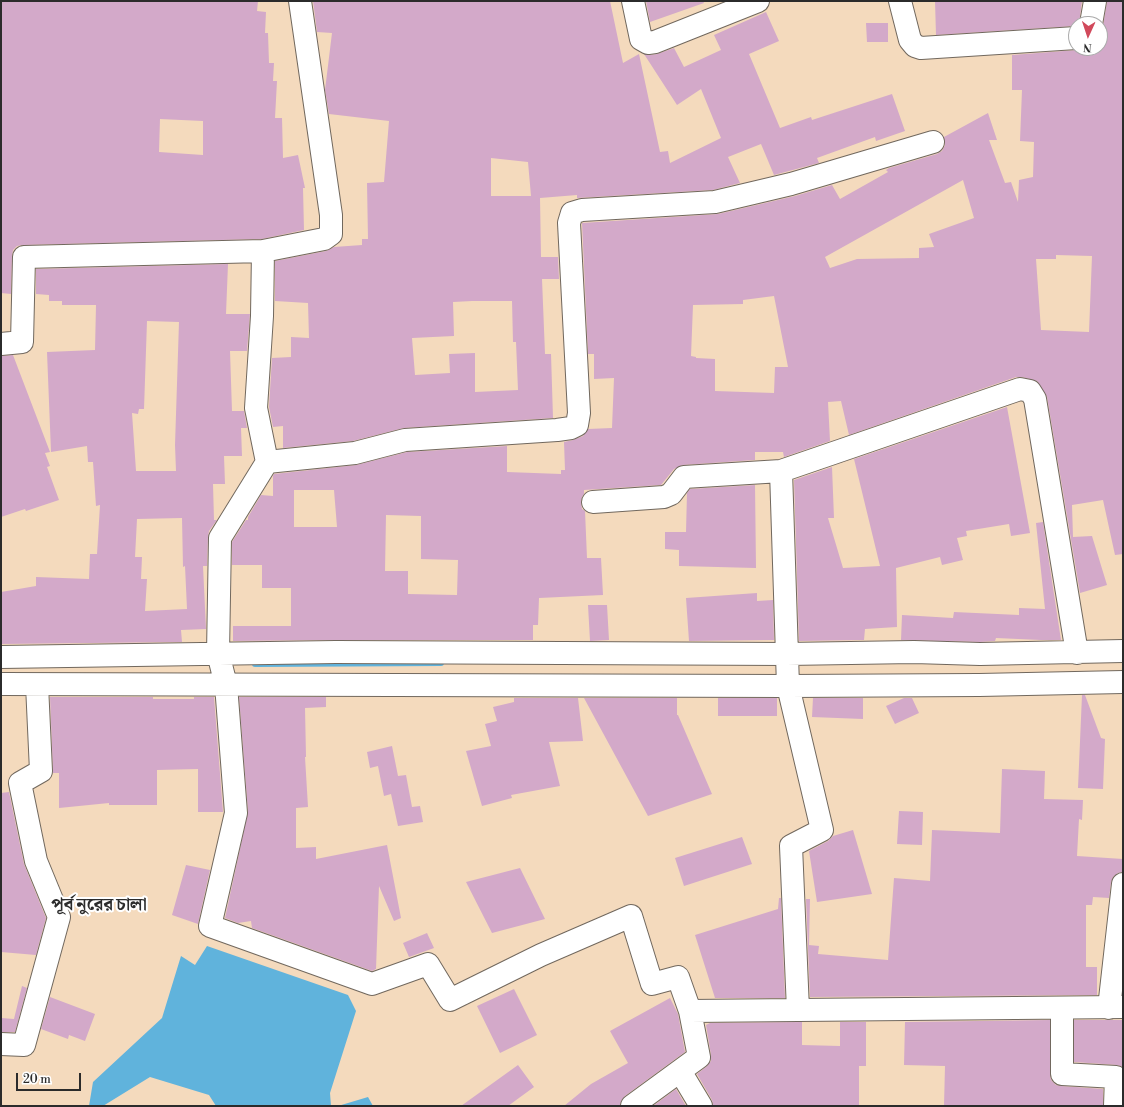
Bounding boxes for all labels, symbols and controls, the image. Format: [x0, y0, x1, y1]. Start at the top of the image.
north arrow [1068, 16, 1108, 56]
text: N [1083, 40, 1092, 54]
district label: পূর্ব নুরের চালা [51, 895, 147, 917]
scale bar [18, 1065, 83, 1091]
text: 20 m [23, 1072, 51, 1087]

